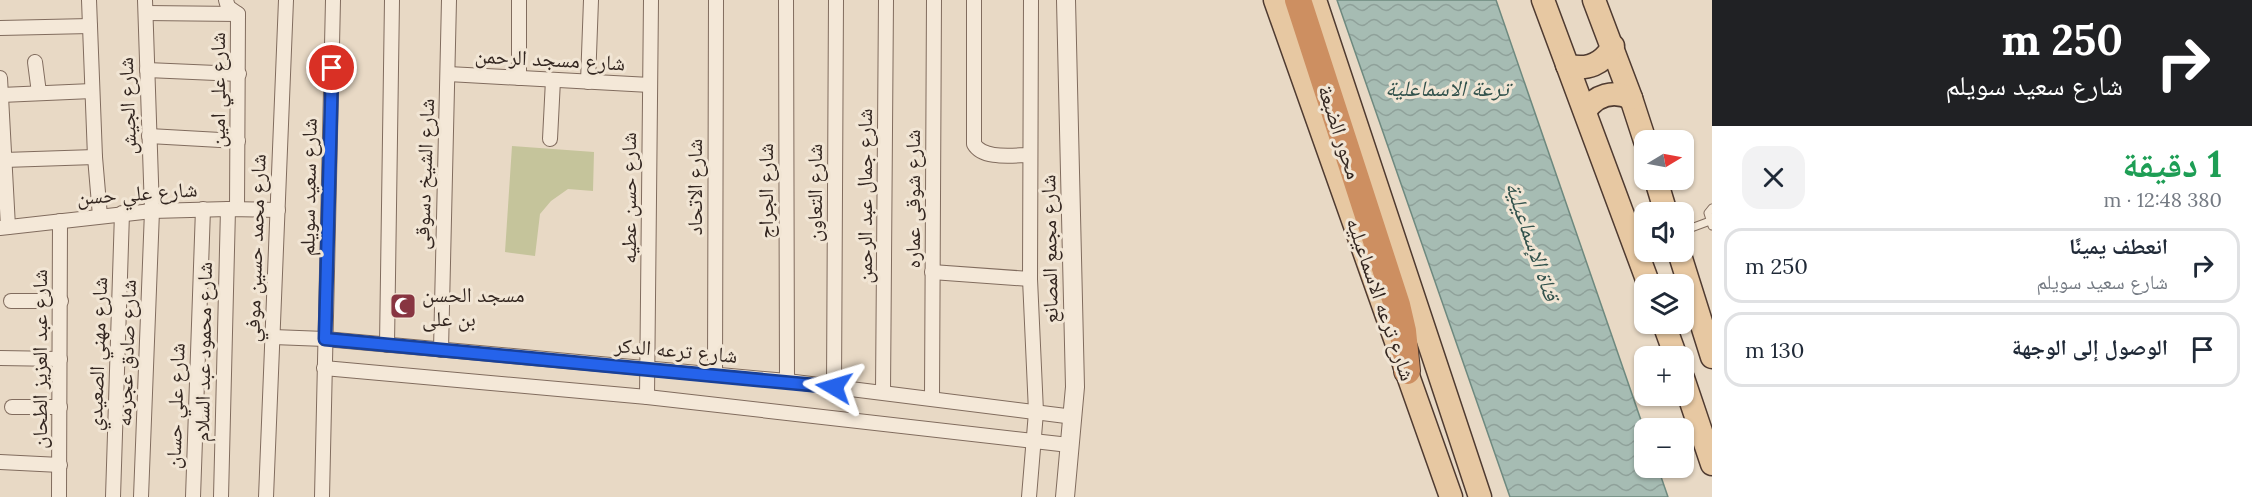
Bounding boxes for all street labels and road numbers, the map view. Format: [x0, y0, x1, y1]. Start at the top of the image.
street label: شارع علي امين [204, 32, 234, 148]
street label: شارع مسجد الرحمن [474, 42, 626, 76]
street label: شارع الجيش [112, 57, 142, 155]
street label: محور الضبعة [1312, 82, 1368, 182]
street label: شارع الشيخ دسوقى [408, 98, 440, 250]
street label: شارع جمال عبد الرحمن [851, 108, 878, 284]
street label: شارع سعيد سويلم [293, 118, 324, 256]
street label: شارع شوقى عماره [899, 129, 926, 269]
street label: شارع حسن عطيه [615, 132, 642, 264]
street label: شارع الاتحاد [681, 139, 708, 235]
street label: شارع الجراج [752, 143, 779, 239]
street label: شارع التعاون [801, 144, 828, 242]
street label: شارع محمد حسين موفي [238, 153, 275, 343]
street label: شارع مجمع المصانع [1034, 174, 1064, 324]
street label: شارع علي حسن [76, 175, 198, 214]
street label: شارع ترعه الاسماعيليه [1340, 214, 1422, 384]
street label: شارع محمود عبد السلام [188, 262, 219, 442]
street label: شارع عبد العزيز الطحان [26, 269, 53, 449]
street label: شارع مهني الصعيدي [81, 277, 117, 432]
street label: شارع صادق عجرمه [110, 279, 142, 427]
street label: شارع ترعه الدكر [612, 331, 739, 369]
street label: شارع علي حسان [159, 343, 194, 470]

